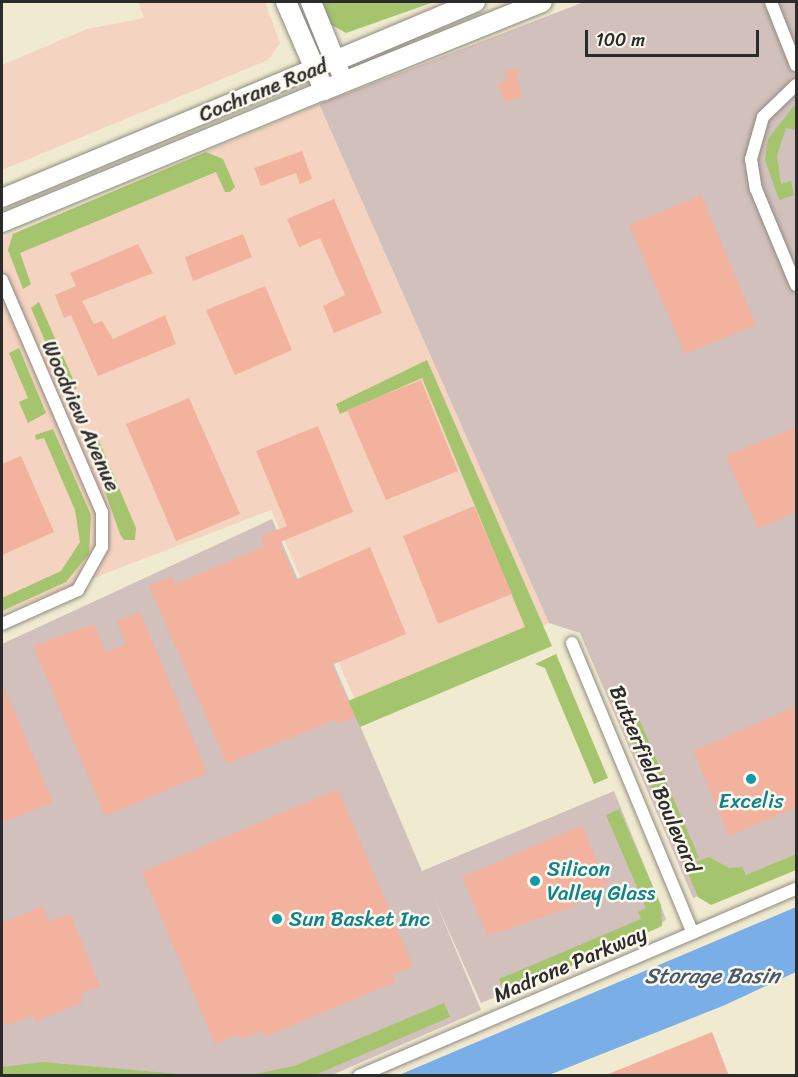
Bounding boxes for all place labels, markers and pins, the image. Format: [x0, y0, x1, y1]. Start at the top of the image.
marker: Excelis [744, 772, 758, 786]
place label: Excelis [718, 788, 784, 814]
place label: Silicon Valley Glass [547, 856, 655, 906]
marker: Silicon Valley Glass [528, 874, 542, 888]
place label: Sun Basket Inc [289, 906, 430, 932]
marker: Sun Basket Inc [270, 912, 284, 926]

